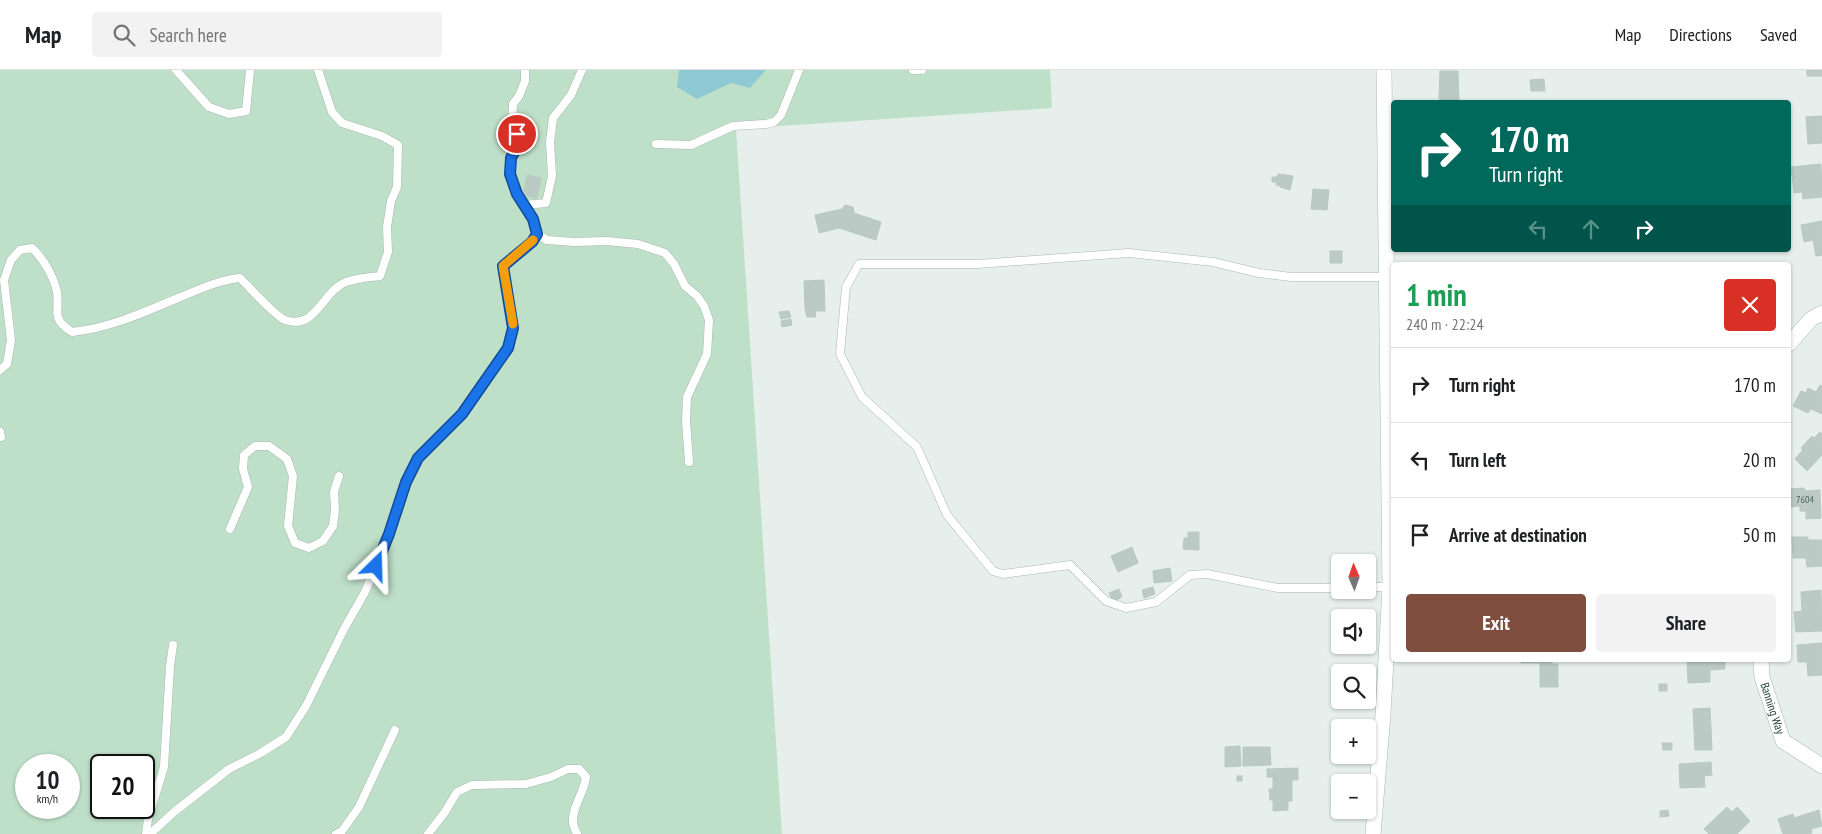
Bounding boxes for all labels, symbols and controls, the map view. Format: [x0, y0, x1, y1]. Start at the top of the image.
search box [92, 12, 442, 57]
text: Map [25, 19, 62, 50]
icon: search [110, 21, 138, 49]
text: Search here [150, 23, 227, 47]
text: Map [1615, 23, 1641, 46]
text: Directions [1669, 23, 1732, 46]
text: Saved [1760, 23, 1797, 46]
pin [496, 113, 538, 155]
text: 170 m [1489, 116, 1570, 162]
icon: arrive [503, 120, 531, 148]
icon: right [1406, 120, 1471, 185]
text: Turn right [1489, 160, 1563, 188]
icon: left [1524, 215, 1552, 243]
icon: ahead [1577, 215, 1605, 243]
icon: right [1630, 215, 1658, 243]
text: 1 min [1406, 275, 1467, 314]
button: close [1724, 279, 1776, 331]
text: 240 m · 22:24 [1406, 314, 1484, 334]
icon: right [1406, 371, 1434, 399]
text: Turn right [1449, 373, 1515, 397]
text: 170 m [1734, 373, 1776, 397]
icon: left [1406, 446, 1434, 474]
text: Turn left [1449, 448, 1506, 472]
text: 20 m [1743, 448, 1776, 472]
house number: 7604 [1796, 493, 1815, 506]
icon: arrive [1406, 521, 1434, 549]
text: Arrive at destination [1449, 523, 1587, 547]
text: 50 m [1743, 523, 1776, 547]
position arrow [349, 539, 401, 591]
north arrow [1331, 554, 1376, 599]
map controls [1331, 554, 1376, 819]
button: Exit [1406, 594, 1586, 652]
button: Share [1596, 594, 1776, 652]
button: sound [1331, 609, 1376, 654]
button: search [1331, 664, 1376, 709]
street label: Banning Way [1757, 680, 1788, 736]
button: + [1331, 719, 1376, 764]
speed limit sign: 20 [90, 754, 155, 819]
text: 10 [36, 764, 59, 796]
button: − [1331, 774, 1376, 819]
text: km/h [37, 791, 58, 806]

